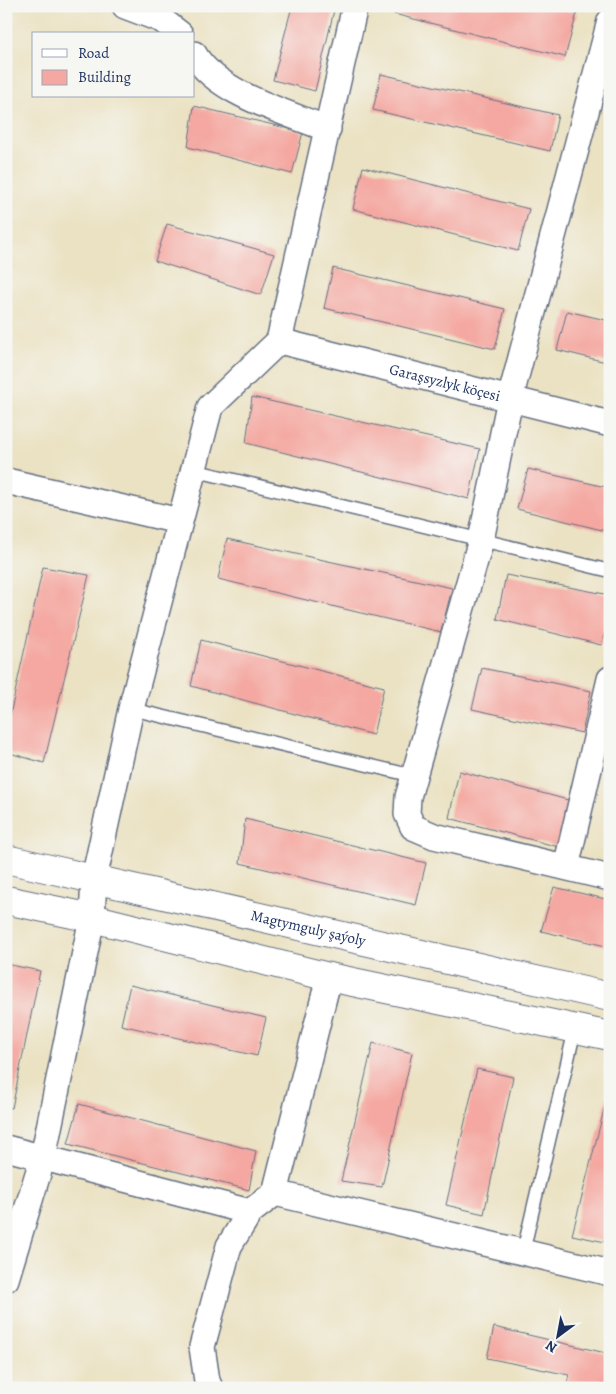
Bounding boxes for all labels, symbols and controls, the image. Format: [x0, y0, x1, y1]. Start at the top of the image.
legend [32, 32, 195, 98]
text: Road [78, 43, 110, 63]
text: Building [78, 67, 131, 87]
street label: Garaşsyzlyk köçesi [387, 359, 502, 406]
street label: Magtymguly şaýoly [249, 905, 368, 951]
north arrow [534, 1312, 584, 1362]
text: N [542, 1336, 561, 1357]

